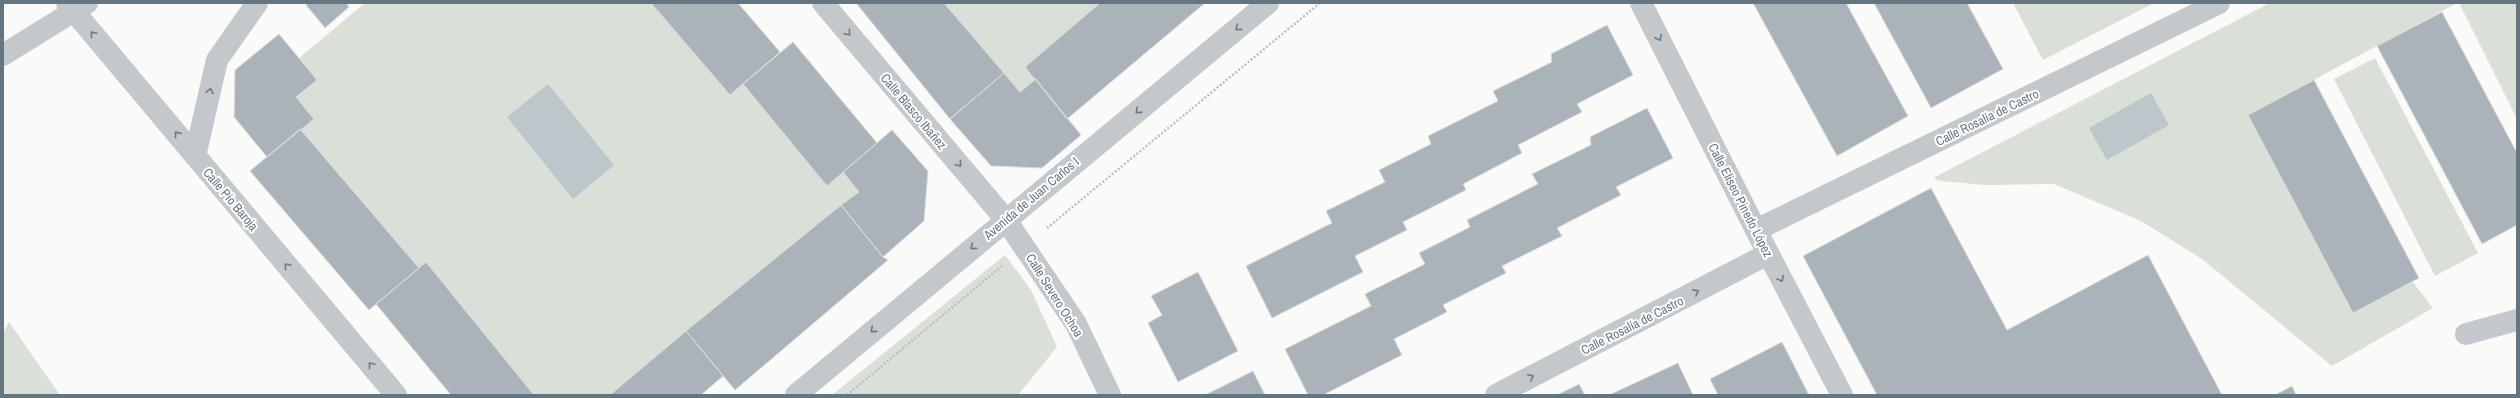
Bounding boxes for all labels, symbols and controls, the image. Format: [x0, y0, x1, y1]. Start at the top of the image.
one-way arrow [1235, 23, 1242, 30]
one-way arrow [844, 28, 851, 35]
one-way arrow [91, 31, 98, 39]
one-way arrow [1654, 34, 1662, 41]
street label: Calle Blasco Ibañez [877, 70, 950, 153]
street label: Calle Rosalía de Castro [1933, 85, 2042, 150]
one-way arrow [205, 87, 213, 94]
one-way arrow [1135, 106, 1142, 113]
one-way arrow [175, 131, 182, 138]
street label: Calle Eliseo Pinedo López [1704, 140, 1777, 260]
street label: Avenida de Juan Carlos I [979, 153, 1083, 244]
one-way arrow [955, 160, 962, 167]
street label: Calle Pío Baroja [199, 164, 262, 234]
one-way arrow [970, 243, 977, 250]
street label: Calle Severo Ochoa [1022, 250, 1087, 340]
one-way arrow [285, 263, 292, 270]
one-way arrow [1776, 274, 1784, 282]
one-way arrow [1692, 289, 1699, 297]
street label: Calle Rosalía de Castro [1578, 292, 1686, 359]
one-way arrow [870, 326, 878, 333]
one-way arrow [369, 363, 376, 370]
one-way arrow [1527, 374, 1534, 382]

